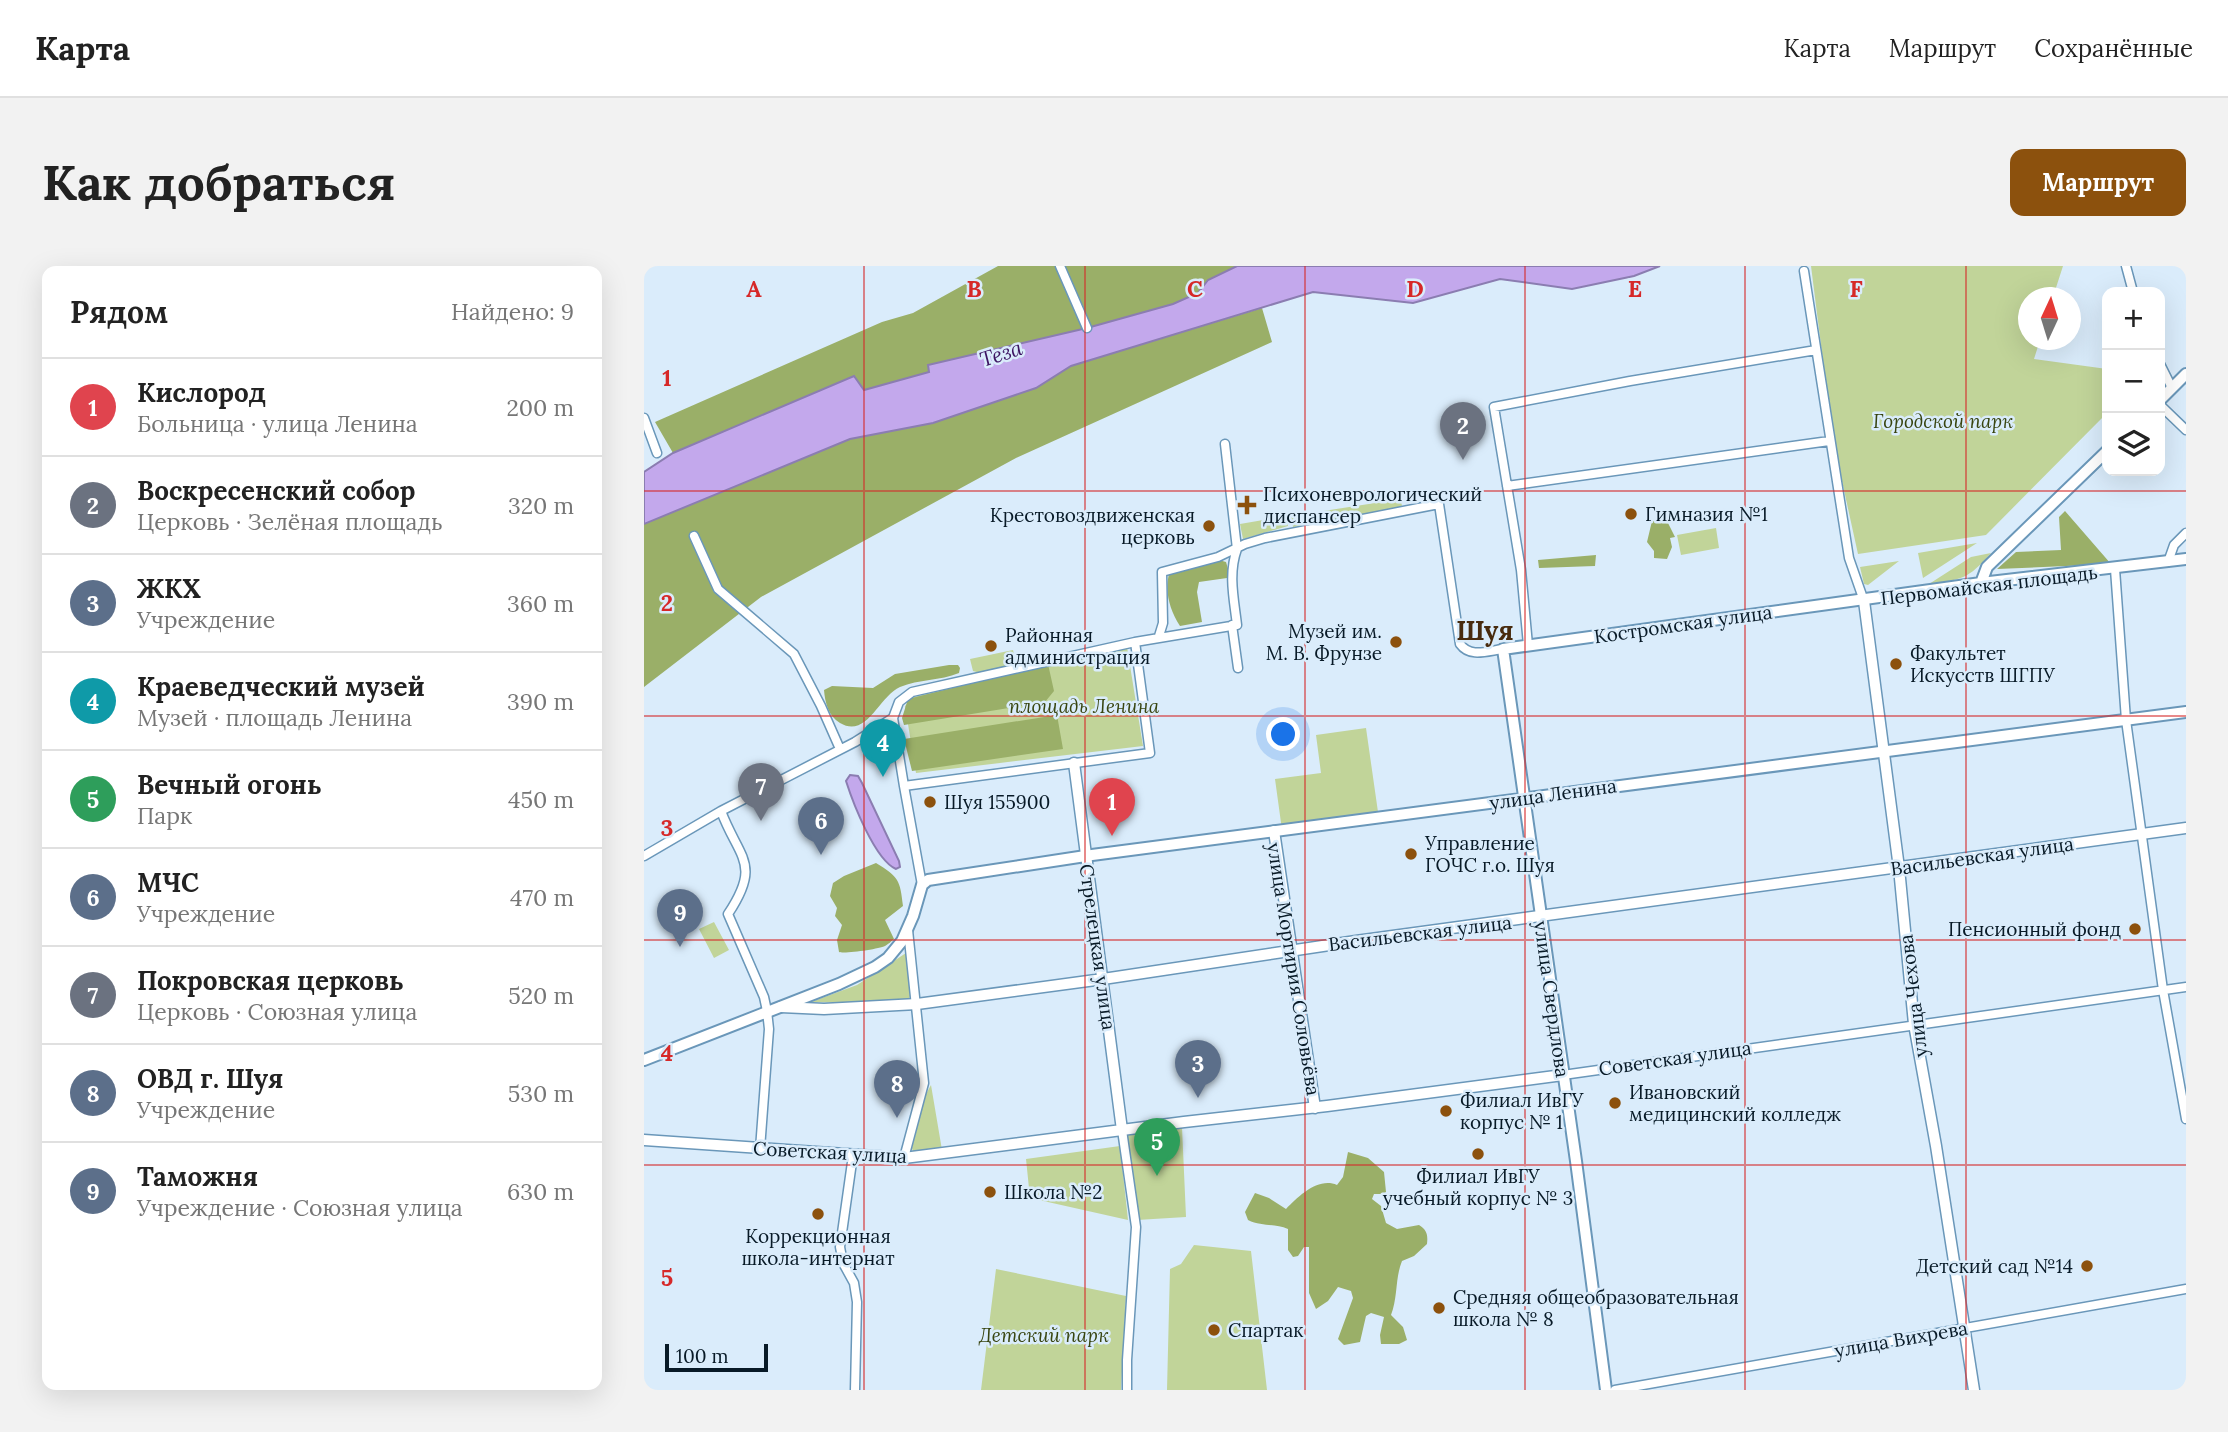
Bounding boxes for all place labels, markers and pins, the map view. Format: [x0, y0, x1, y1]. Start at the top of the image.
pin: 2 [1440, 402, 1486, 460]
place label: Психоневрологический диспансер [1263, 482, 1482, 528]
marker: Психоневрологический диспансер [1237, 495, 1257, 515]
place label: Гимназия №1 [1645, 502, 1768, 526]
place label: Крестовоздвиженская церковь [990, 503, 1195, 549]
marker: Гимназия №1 [1623, 506, 1639, 522]
marker: Крестовоздвиженская церковь [1201, 518, 1217, 534]
place label: Музей им. М. В. Фрунзе [1266, 619, 1382, 665]
place label: Районная администрация [1005, 623, 1150, 669]
marker: Музей им. М. В. Фрунзе [1388, 634, 1404, 650]
marker: Районная администрация [983, 638, 999, 654]
place label: Факультет Искусств ШГПУ [1910, 641, 2055, 687]
marker: Факультет Искусств ШГПУ [1888, 656, 1904, 672]
pin: 4 [860, 719, 906, 777]
pin: 7 [738, 763, 784, 821]
pin: 1 [1089, 778, 1135, 836]
place label: Шуя 155900 [944, 790, 1050, 814]
marker: Шуя 155900 [922, 794, 938, 810]
pin: 6 [798, 797, 844, 855]
place label: Управление ГОЧС г.о. Шуя [1424, 831, 1555, 877]
marker: Управление ГОЧС г.о. Шуя [1403, 846, 1419, 862]
pin: 9 [657, 889, 703, 947]
place label: Пенсионный фонд [1948, 917, 2121, 941]
marker: Пенсионный фонд [2127, 921, 2143, 937]
pin: 3 [1175, 1040, 1221, 1098]
pin: 8 [874, 1060, 920, 1118]
place label: Ивановский медицинский колледж [1629, 1080, 1841, 1126]
place label: Филиал ИвГУ корпус № 1 [1460, 1088, 1584, 1134]
marker: Ивановский медицинский колледж [1607, 1095, 1623, 1111]
marker: Филиал ИвГУ корпус № 1 [1438, 1103, 1454, 1119]
pin: 5 [1134, 1118, 1180, 1176]
marker: Филиал ИвГУ учебный корпус № 3 [1470, 1146, 1486, 1162]
place label: Филиал ИвГУ учебный корпус № 3 [1383, 1164, 1573, 1210]
place label: Школа №2 [1004, 1180, 1102, 1204]
marker: Школа №2 [982, 1184, 998, 1200]
marker: Коррекционная школа-интернат [810, 1206, 826, 1222]
place label: Коррекционная школа-интернат [741, 1224, 895, 1270]
place label: Детский сад №14 [1916, 1254, 2073, 1278]
marker: Детский сад №14 [2079, 1258, 2095, 1274]
place label: Средняя общеобразовательная школа № 8 [1453, 1285, 1739, 1331]
marker: Средняя общеобразовательная школа № 8 [1431, 1300, 1447, 1316]
place label: Спартак [1228, 1318, 1304, 1342]
marker: Спартак [1206, 1322, 1222, 1338]

